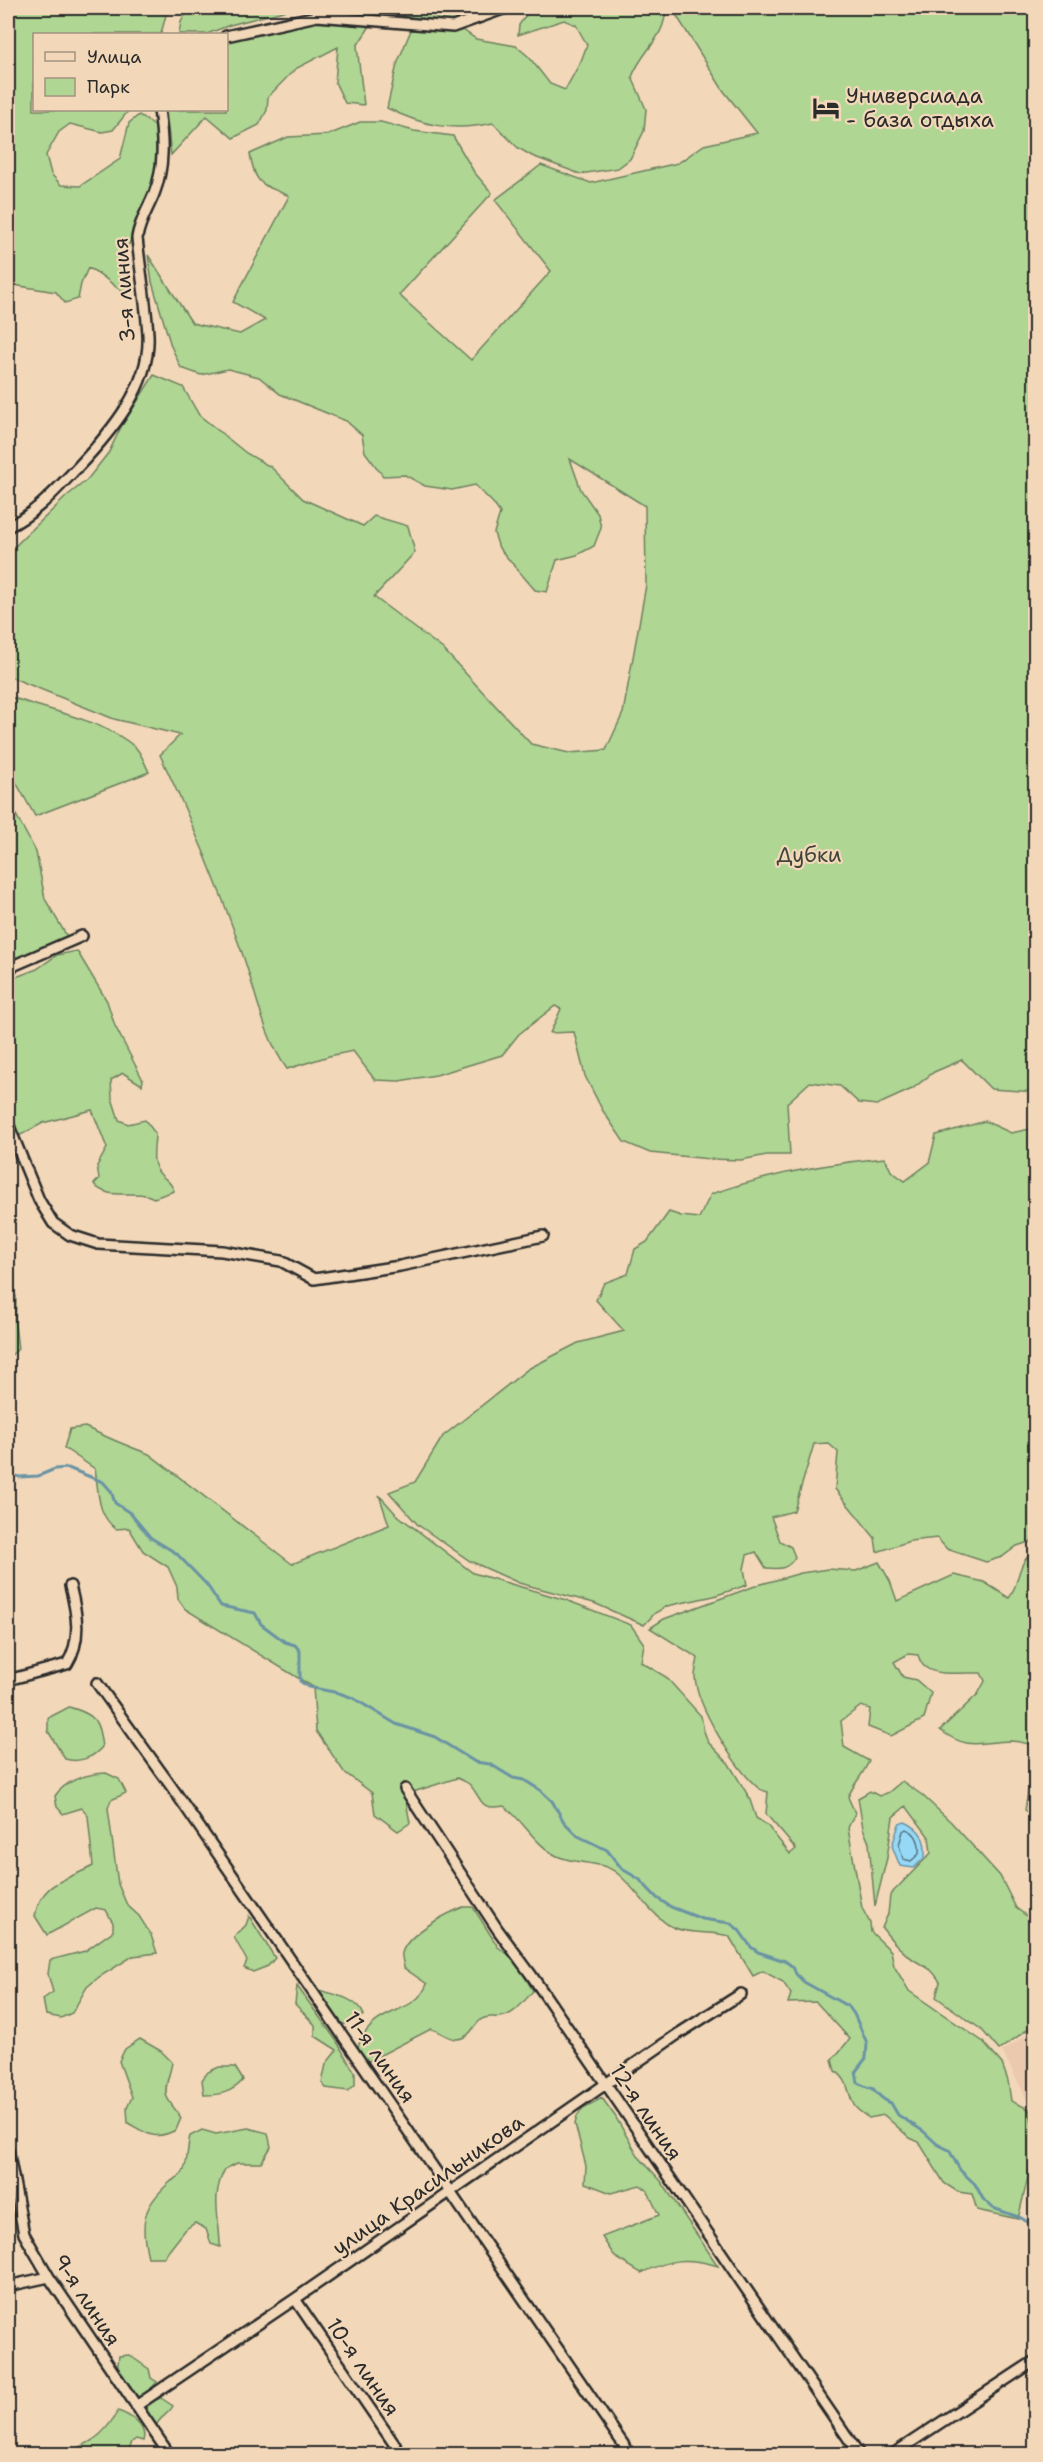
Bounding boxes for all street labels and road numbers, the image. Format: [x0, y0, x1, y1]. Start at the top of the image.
street label: 3-я линия [106, 237, 142, 343]
street label: 11-я линия [338, 2005, 422, 2109]
street label: 12-я линия [603, 2058, 689, 2166]
street label: улица Красильникова [327, 2108, 529, 2262]
street label: 9-я линия [47, 2249, 127, 2351]
street label: 10-я линия [320, 2312, 406, 2422]

